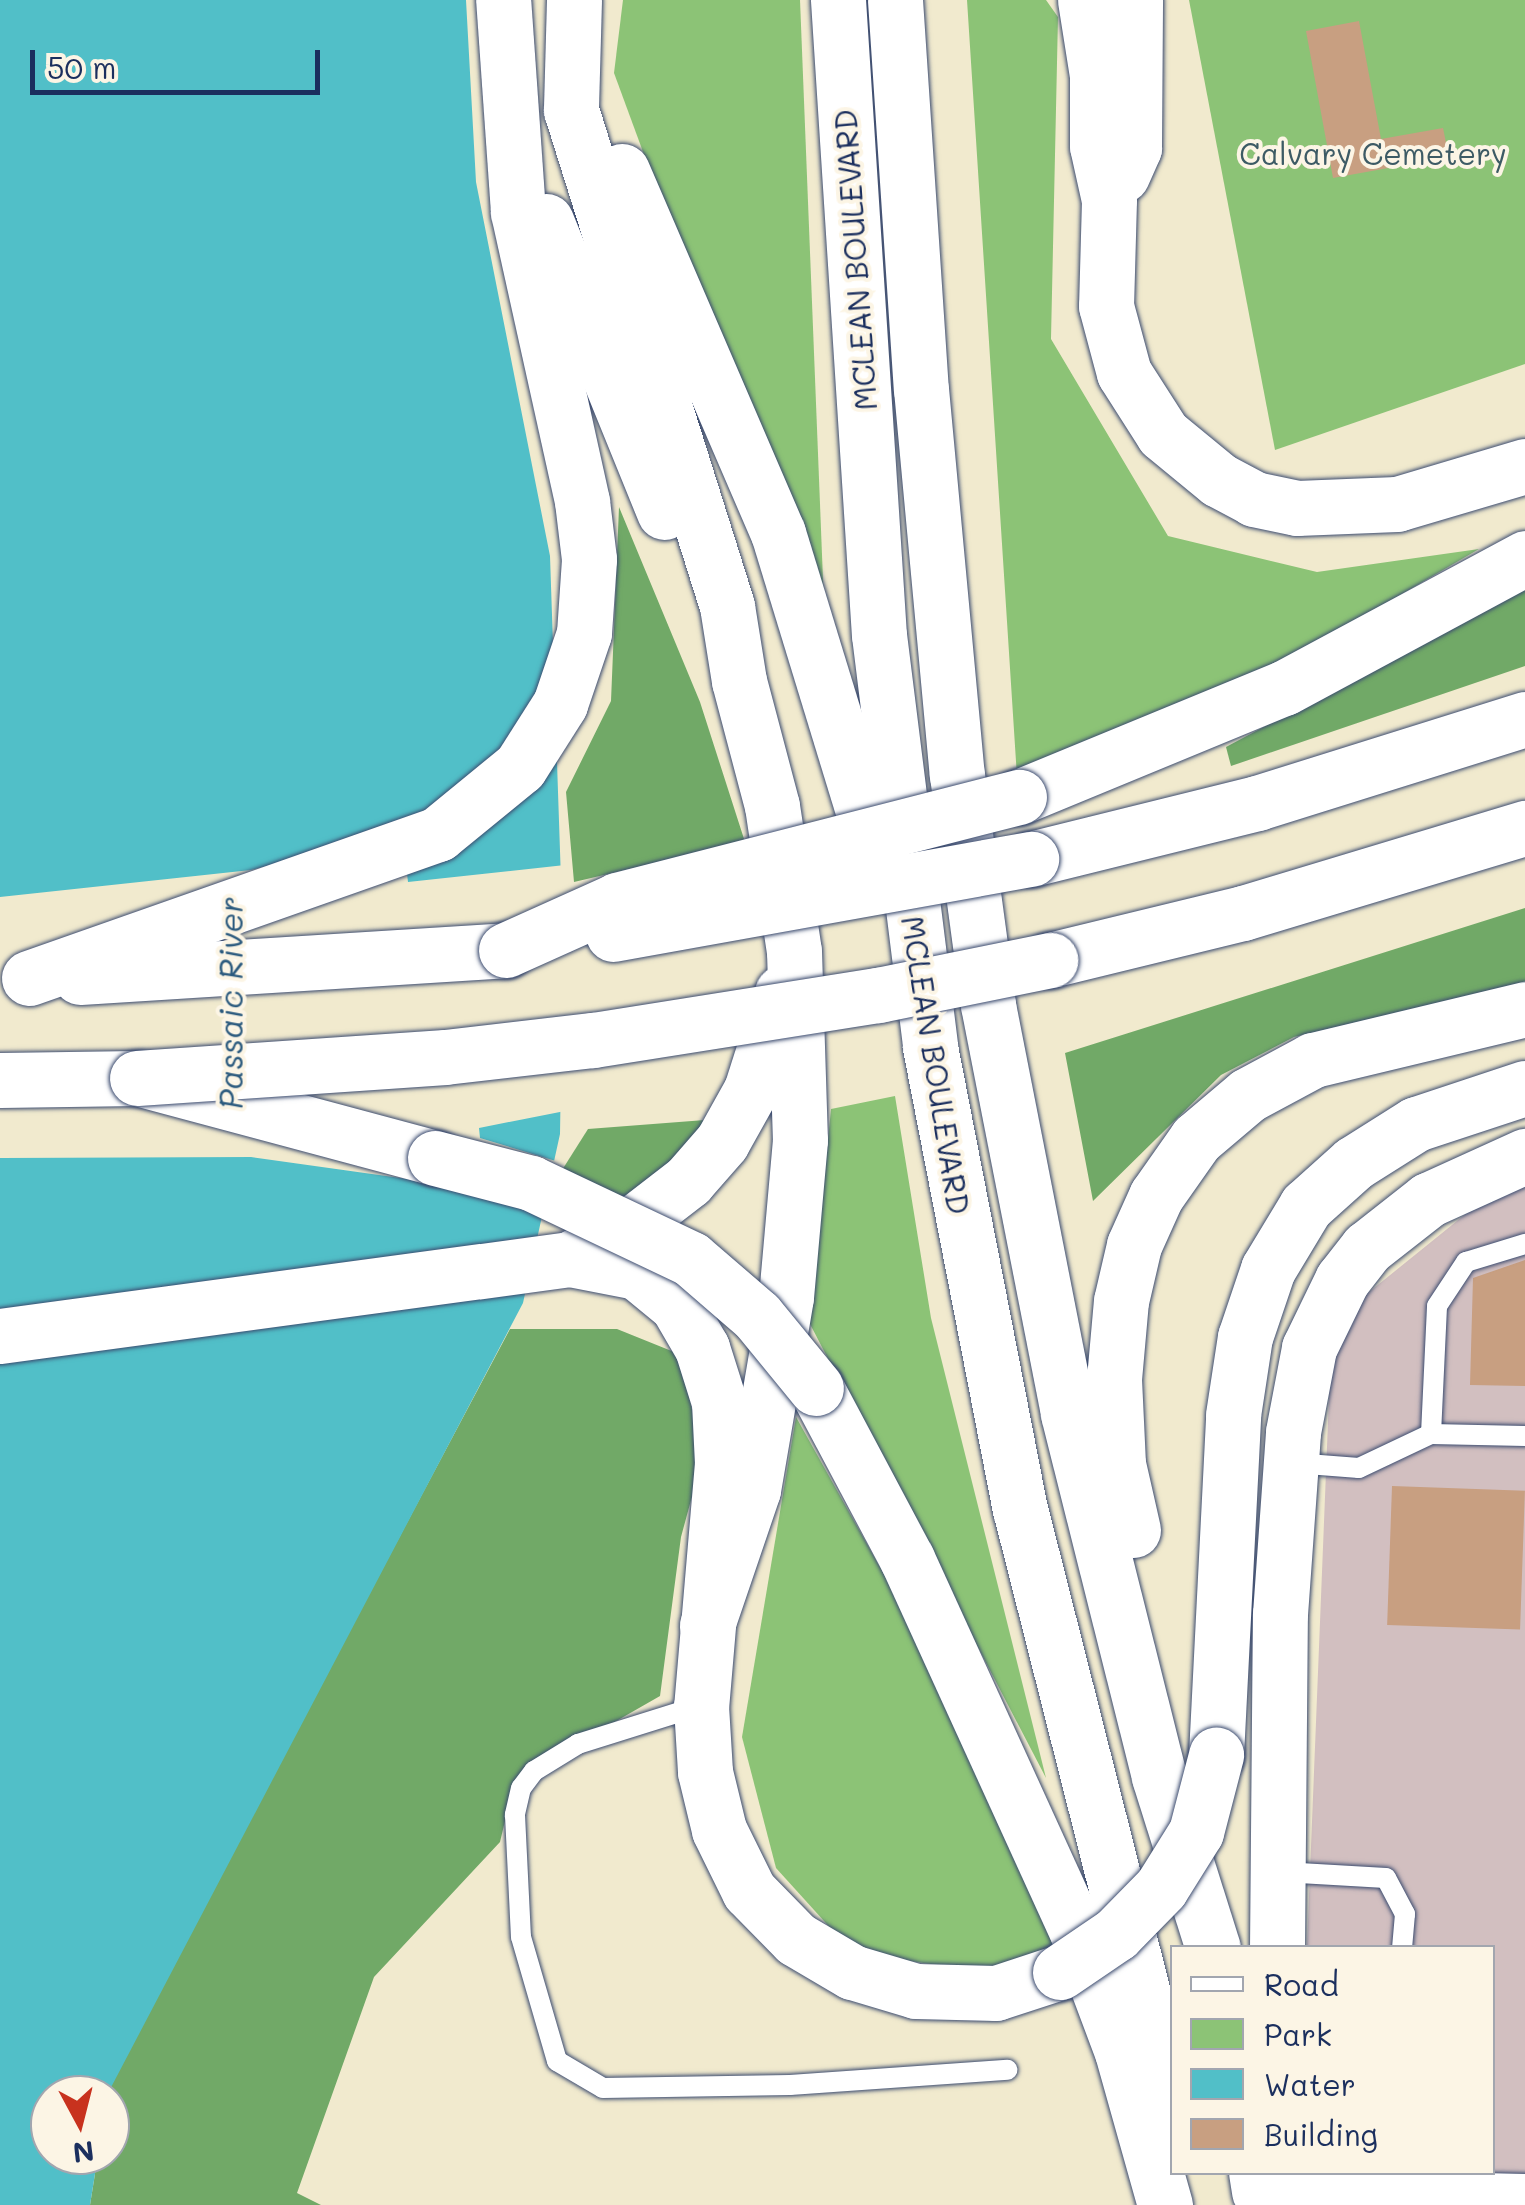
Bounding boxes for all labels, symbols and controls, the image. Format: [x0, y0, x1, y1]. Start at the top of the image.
scale bar [35, 30, 325, 92]
text: 50 m [47, 47, 117, 87]
street label: MCLEAN BOULEVARD [827, 108, 883, 412]
park label: Calvary Cemetery [1239, 135, 1507, 171]
water label: Passaic River [211, 897, 249, 1109]
street label: MCLEAN BOULEVARD [895, 913, 977, 1217]
legend [1170, 1945, 1495, 2175]
text: Road [1264, 1964, 1339, 2004]
text: Park [1264, 2014, 1332, 2054]
text: Water [1264, 2064, 1356, 2104]
north arrow [30, 2075, 130, 2175]
text: Building [1264, 2114, 1378, 2154]
text: N [71, 2134, 96, 2172]

